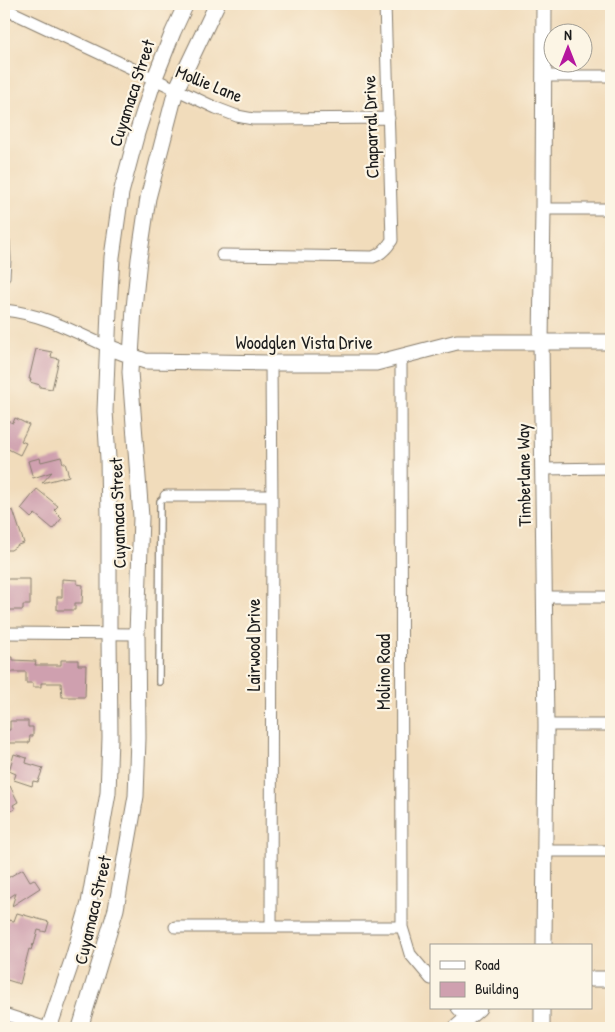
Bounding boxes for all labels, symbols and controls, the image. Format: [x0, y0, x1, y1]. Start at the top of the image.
north arrow [542, 22, 592, 72]
text: N [564, 25, 572, 44]
street label: Cuyamaca Street [102, 35, 161, 150]
street label: Mollie Lane [172, 59, 246, 108]
street label: Chaparral Drive [356, 75, 385, 179]
street label: Woodglen Vista Drive [235, 330, 373, 355]
street label: Timberlane Way [510, 423, 537, 527]
street label: Cuyamaca Street [103, 456, 132, 569]
street label: Lairwood Drive [241, 599, 266, 691]
street label: Molino Road [371, 634, 396, 710]
street label: Cuyamaca Street [68, 852, 117, 967]
legend [430, 944, 592, 1010]
text: Road [475, 954, 500, 975]
text: Building [475, 978, 519, 999]

